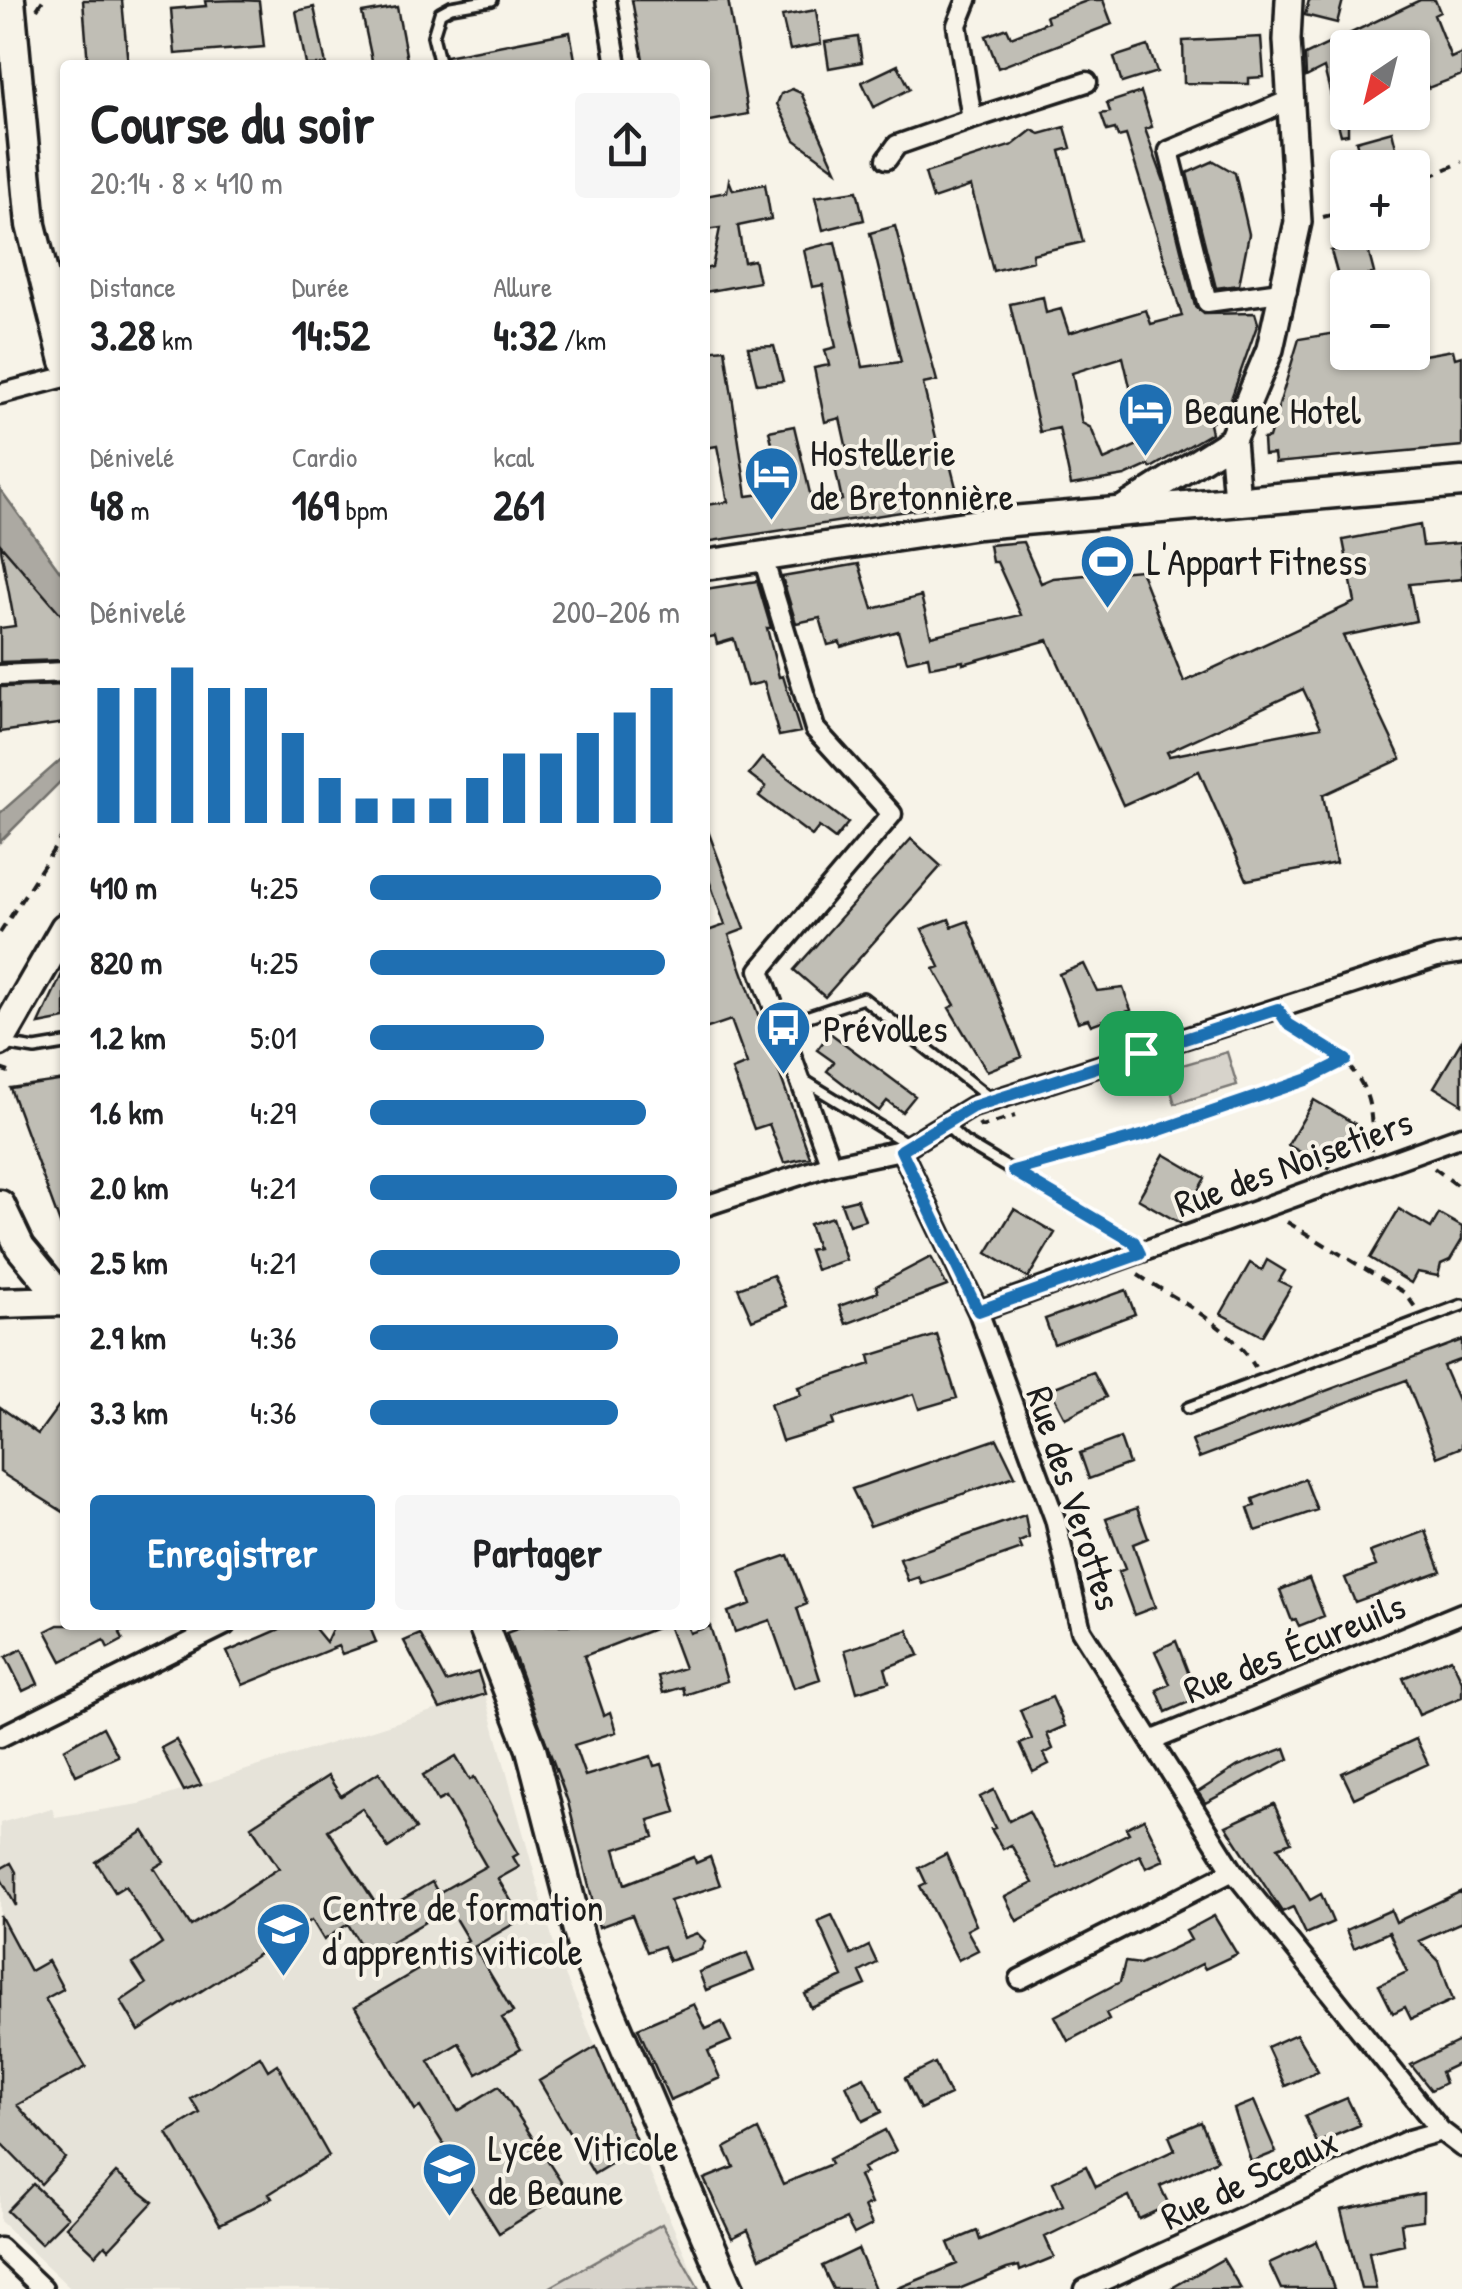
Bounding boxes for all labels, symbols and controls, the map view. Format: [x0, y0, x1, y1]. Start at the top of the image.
north arrow [1330, 30, 1430, 130]
map controls [1330, 30, 1430, 370]
text: Course du soir [90, 86, 374, 160]
button: share [575, 93, 680, 198]
button: + [1330, 150, 1430, 250]
text: 20:14 · 8 × 410 m [90, 161, 283, 204]
text: Distance [90, 268, 176, 306]
text: Durée [292, 268, 349, 306]
text: Allure [493, 268, 552, 306]
button: − [1330, 270, 1430, 370]
text: 3.28 [90, 306, 156, 363]
text: 14:52 [292, 306, 370, 363]
text: 4:32 [493, 306, 557, 363]
text: km [156, 321, 193, 359]
text: /km [557, 321, 606, 359]
hotel icon: Beaune Hotel [1115, 380, 1175, 459]
place label: Beaune Hotel [1184, 384, 1362, 436]
place label: Hostellerie de Bretonnière [810, 426, 1014, 522]
text: Dénivelé [90, 438, 174, 476]
text: Cardio [292, 438, 357, 476]
text: kcal [493, 438, 534, 476]
hotel icon: Hostellerie de Bretonnière [741, 444, 801, 523]
text: 48 [90, 476, 124, 533]
text: 169 [292, 476, 339, 533]
text: 261 [493, 476, 545, 533]
text: m [124, 491, 149, 529]
text: bpm [339, 491, 388, 529]
sports icon: L'Appart Fitness [1078, 531, 1138, 610]
place label: L'Appart Fitness [1147, 535, 1367, 587]
text: Dénivelé [90, 590, 186, 633]
text: 200–206 m [552, 590, 680, 633]
text: 410 m [90, 866, 157, 909]
text: 4:25 [250, 866, 298, 909]
text: 820 m [90, 941, 162, 984]
text: 4:25 [250, 941, 298, 984]
bus stop icon: Prévolles [754, 998, 814, 1077]
place label: Prévolles [823, 1002, 948, 1054]
pin [1099, 1011, 1184, 1096]
text: 1.2 km [90, 1016, 166, 1059]
text: 5:01 [250, 1016, 297, 1059]
icon: arrive [1114, 1026, 1169, 1081]
text: 1.6 km [90, 1091, 164, 1134]
text: 4:29 [250, 1091, 296, 1134]
street label: Rue des Noisetiers [1167, 1095, 1419, 1229]
text: 2.0 km [90, 1166, 169, 1209]
text: 4:21 [250, 1166, 296, 1209]
text: 2.5 km [90, 1241, 168, 1284]
text: 4:21 [250, 1241, 296, 1284]
text: 2.9 km [90, 1316, 166, 1359]
text: 4:36 [250, 1316, 297, 1359]
street label: Rue des Verottes [1014, 1380, 1136, 1616]
text: 3.3 km [90, 1391, 168, 1434]
text: 4:36 [250, 1391, 297, 1434]
button: Enregistrer [90, 1495, 375, 1610]
button: Partager [395, 1495, 680, 1610]
street label: Rue des Écureuils [1176, 1579, 1412, 1715]
place label: Centre de formation d'apprentis viticole [322, 1881, 604, 1977]
school or university icon: Centre de formation d'apprentis viticole [253, 1899, 313, 1978]
street label: Rue de Sceaux [1152, 2114, 1346, 2242]
place label: Lycée Viticole de Beaune [488, 2121, 679, 2217]
school or university icon: Lycée Viticole de Beaune [419, 2139, 479, 2218]

